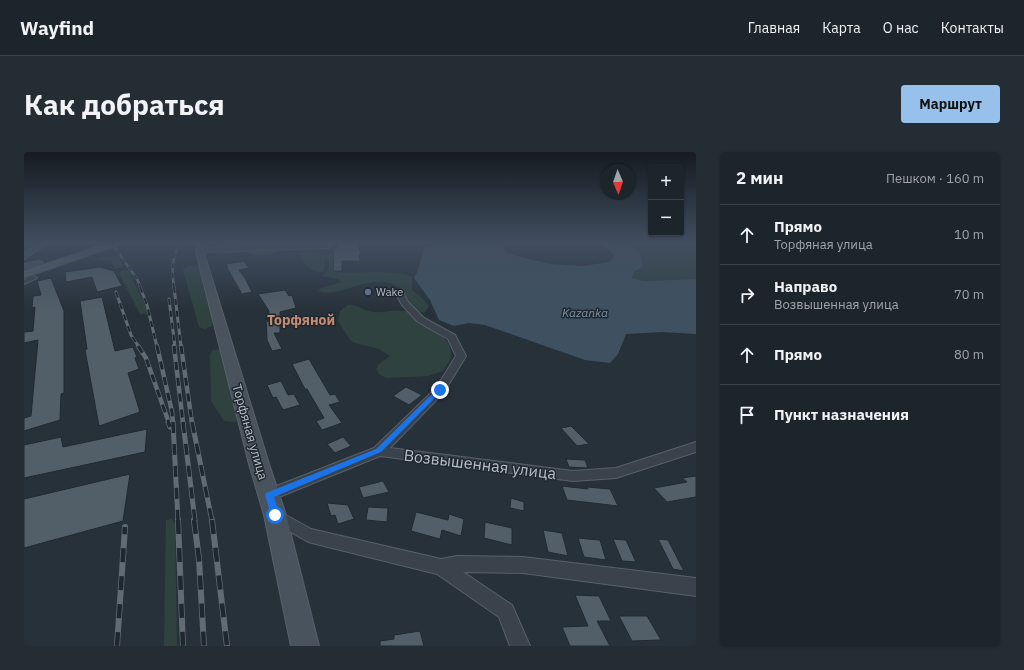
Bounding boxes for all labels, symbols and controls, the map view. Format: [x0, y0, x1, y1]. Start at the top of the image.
text: Wayfind [20, 16, 94, 40]
text: Главная [748, 19, 800, 37]
text: Карта [822, 19, 861, 37]
text: О нас [883, 19, 919, 37]
text: Контакты [941, 19, 1004, 37]
button: Маршрут [901, 85, 1000, 123]
text: Как добраться [24, 86, 225, 123]
north arrow [600, 164, 636, 200]
map controls [648, 164, 684, 236]
button: + [648, 164, 684, 200]
text: 2 мин [736, 167, 783, 189]
text: Пешком · 160 m [886, 170, 984, 187]
button: − [648, 200, 684, 236]
text: Прямо [774, 217, 822, 236]
icon: ahead [736, 224, 758, 246]
text: 10 m [954, 226, 984, 243]
text: Торфяная улица [774, 236, 873, 253]
text: Направо [774, 277, 837, 296]
icon: right [736, 284, 758, 306]
place label: Wake [376, 285, 403, 299]
text: 70 m [954, 286, 984, 303]
marker: Wake [363, 287, 373, 297]
text: Возвышенная улица [774, 296, 899, 313]
water label: Kazanka [562, 305, 608, 320]
district label: Торфяной [267, 311, 335, 329]
icon: ahead [736, 344, 758, 366]
text: Прямо [774, 345, 822, 364]
text: 80 m [954, 346, 984, 363]
route end [431, 381, 449, 399]
street label: Торфяная улица [228, 382, 272, 482]
icon: arrive [736, 404, 758, 426]
text: Пункт назначения [774, 405, 909, 424]
street label: Возвышенная улица [403, 445, 558, 483]
route start [266, 506, 284, 524]

